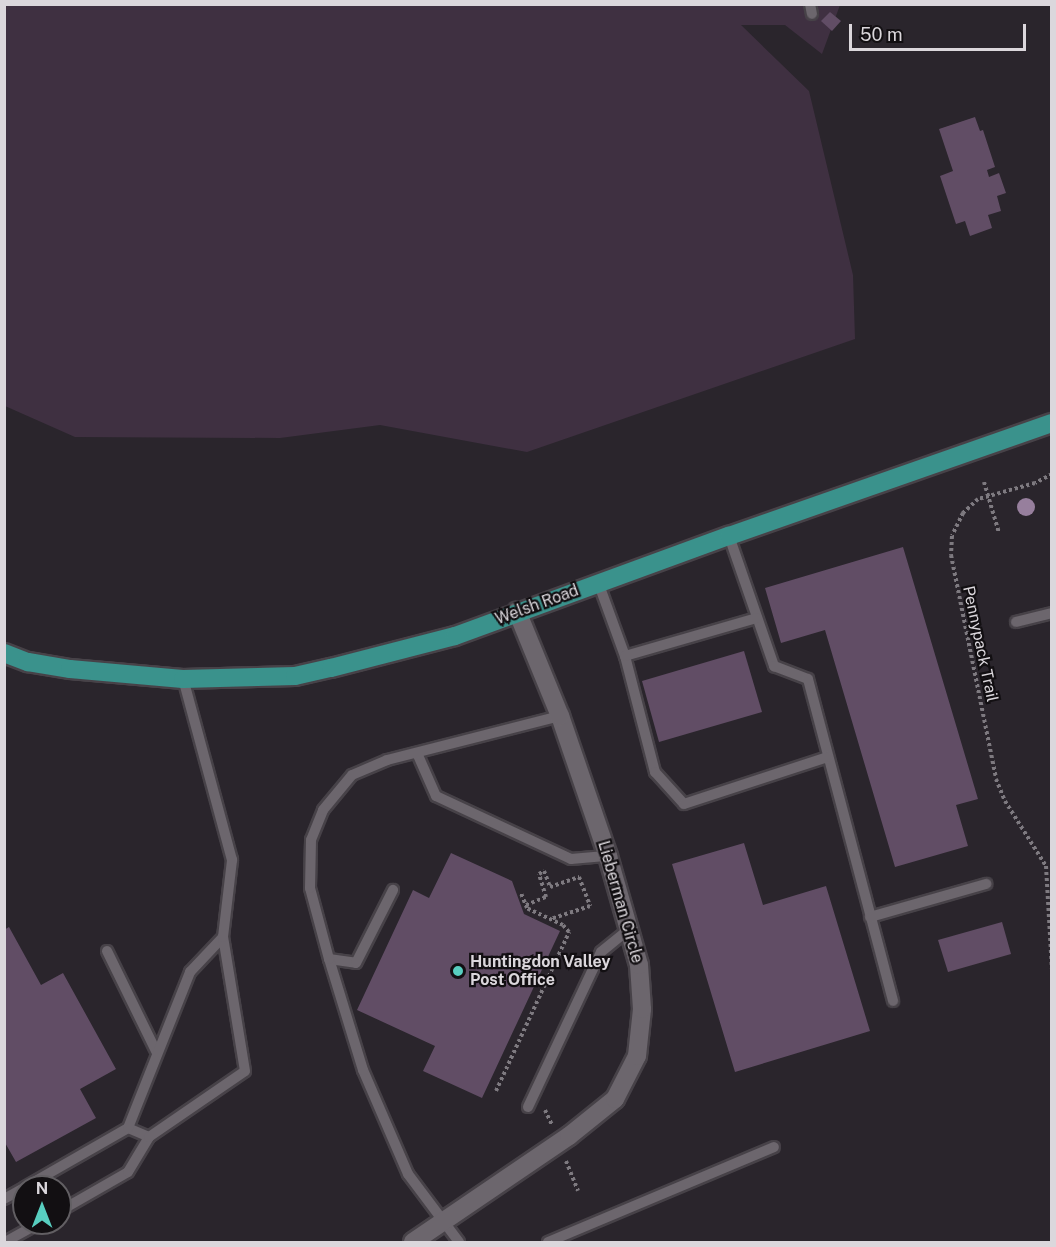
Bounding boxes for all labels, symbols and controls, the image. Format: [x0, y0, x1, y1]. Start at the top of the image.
scale bar [852, 12, 1029, 50]
text: 50 m [860, 24, 903, 45]
street label: Welsh Road [493, 581, 581, 629]
street label: Pennypack Trail [958, 584, 1002, 704]
street label: Lieberman Circle [593, 839, 647, 965]
place label: Huntingdon Valley Post Office [470, 952, 611, 990]
marker: Huntingdon Valley Post Office [451, 964, 465, 978]
north arrow [12, 1175, 72, 1235]
text: N [36, 1179, 48, 1198]

